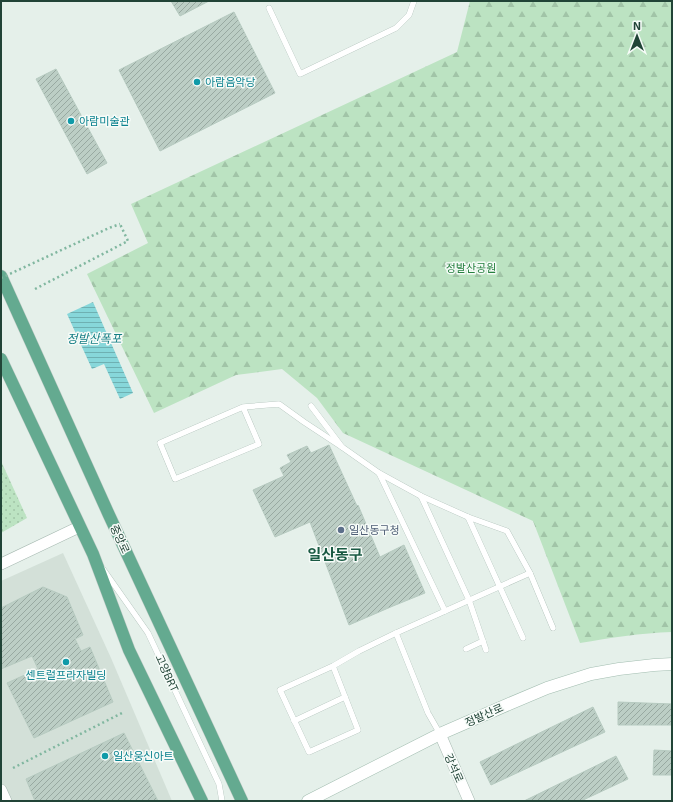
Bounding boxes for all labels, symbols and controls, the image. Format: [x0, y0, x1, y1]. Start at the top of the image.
north arrow [617, 16, 657, 56]
text: N [633, 19, 641, 32]
place label: 아람음악당 [205, 75, 256, 88]
marker: 아람음악당 [192, 77, 202, 87]
place label: 아람미술관 [79, 114, 130, 127]
marker: 아람미술관 [66, 116, 76, 126]
park label: 정발산공원 [446, 261, 496, 274]
water label: 정발산폭포 [66, 331, 123, 345]
street label: 중앙로 [108, 522, 133, 555]
place label: 일산동구청 [349, 523, 400, 536]
marker: 일산동구청 [336, 525, 346, 535]
district label: 일산동구 [307, 545, 363, 563]
street label: 고양BRT [153, 652, 182, 694]
marker: 센트럴프라자빌딩 [61, 657, 71, 667]
place label: 센트럴프라자빌딩 [26, 668, 106, 681]
street label: 정발산로 [463, 700, 505, 729]
place label: 일산웅신아트 [113, 749, 174, 762]
marker: 일산웅신아트 [100, 751, 110, 761]
street label: 강석로 [442, 751, 467, 784]

